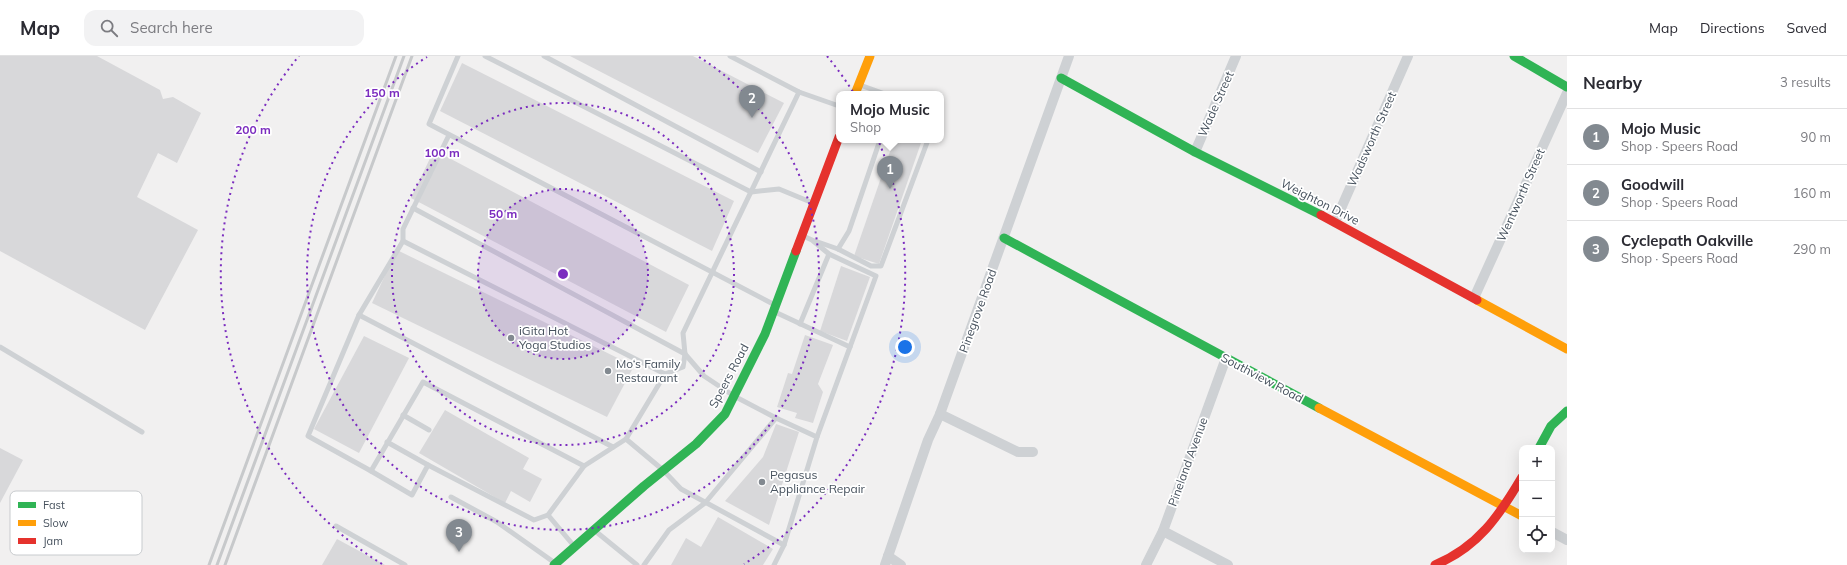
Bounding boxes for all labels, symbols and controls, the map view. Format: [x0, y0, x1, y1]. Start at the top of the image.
search box [84, 10, 364, 46]
text: Map [20, 16, 60, 40]
icon: search [98, 17, 120, 39]
text: Search here [130, 18, 213, 37]
text: Map [1649, 19, 1678, 37]
text: Directions [1700, 19, 1765, 37]
text: Saved [1787, 19, 1827, 37]
street label: Wade Street [1194, 69, 1237, 139]
text: Nearby [1583, 72, 1642, 93]
text: 3 results [1780, 74, 1831, 90]
text: 150 m [364, 85, 400, 100]
pin: 2 [739, 85, 765, 118]
street label: Wadsworth Street [1344, 89, 1399, 189]
popup [836, 91, 944, 143]
text: Mojo Music [850, 100, 930, 119]
text: Shop [850, 119, 881, 135]
text: Mojo Music [1621, 119, 1701, 138]
text: 200 m [235, 122, 271, 137]
text: 1 [1592, 129, 1600, 145]
text: 90 m [1801, 129, 1831, 145]
text: Shop · Speers Road [1621, 138, 1738, 154]
text: 100 m [424, 145, 460, 160]
street label: Wentworth Street [1493, 146, 1548, 243]
pin: 1 [877, 156, 903, 189]
street label: Weighton Drive [1278, 175, 1362, 228]
text: Goodwill [1621, 175, 1684, 194]
text: 2 [1592, 185, 1600, 201]
text: 160 m [1793, 185, 1831, 201]
text: Shop · Speers Road [1621, 194, 1738, 210]
text: 50 m [489, 206, 517, 221]
text: Cyclepath Oakville [1621, 231, 1753, 250]
text: 3 [1592, 241, 1600, 257]
text: 290 m [1793, 241, 1831, 257]
text: Shop · Speers Road [1621, 250, 1738, 266]
centre of rings [556, 267, 570, 281]
street label: Pinegrove Road [955, 267, 1000, 355]
place label: iGita Hot Yoga Studios [518, 323, 591, 352]
marker: iGita Hot Yoga Studios [506, 333, 516, 343]
your location [895, 337, 915, 357]
street label: Speers Road [705, 341, 752, 410]
street label: Southview Road [1218, 350, 1306, 406]
place label: Mo‘s Family Restaurant [616, 356, 681, 385]
marker: Mo‘s Family Restaurant [603, 366, 613, 376]
street label: Pineland Avenue [1165, 415, 1211, 508]
map controls [1519, 445, 1555, 553]
button: + [1519, 445, 1555, 481]
place label: Pegasus Appliance Repair [770, 467, 866, 496]
marker: Pegasus Appliance Repair [757, 477, 767, 487]
button: − [1519, 481, 1555, 517]
legend [10, 491, 142, 555]
text: Fast [43, 498, 65, 512]
text: Slow [43, 516, 69, 530]
button: locate [1519, 517, 1555, 553]
pin: 3 [446, 519, 472, 552]
text: Jam [43, 534, 63, 548]

